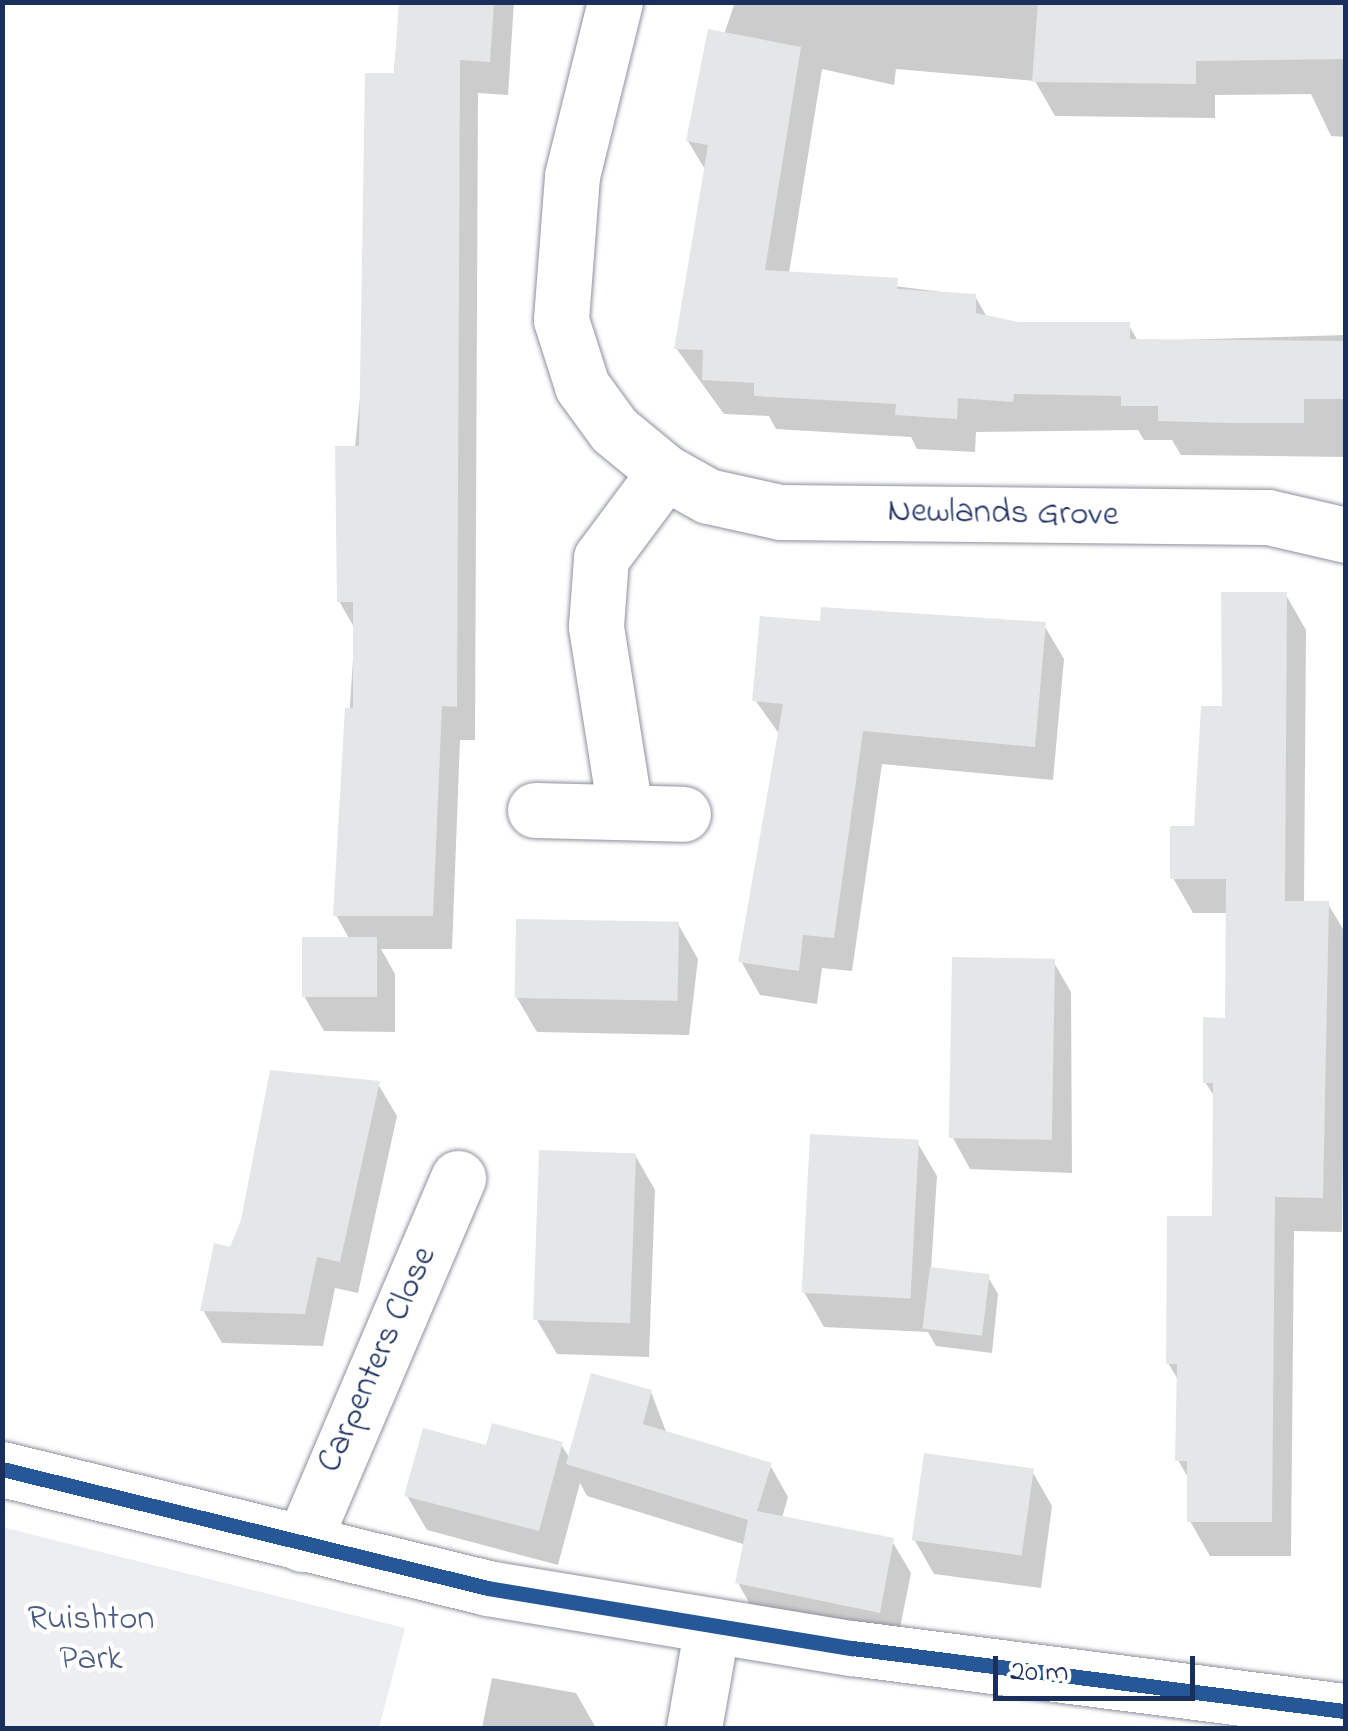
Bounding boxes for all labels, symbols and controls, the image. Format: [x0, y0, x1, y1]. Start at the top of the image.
street label: Newlands Grove [887, 491, 1119, 537]
street label: Carpenters Close [309, 1241, 447, 1479]
park label: Ruishton Park [27, 1599, 155, 1681]
scale bar [998, 1636, 1200, 1698]
text: 20 m [1010, 1651, 1069, 1695]

